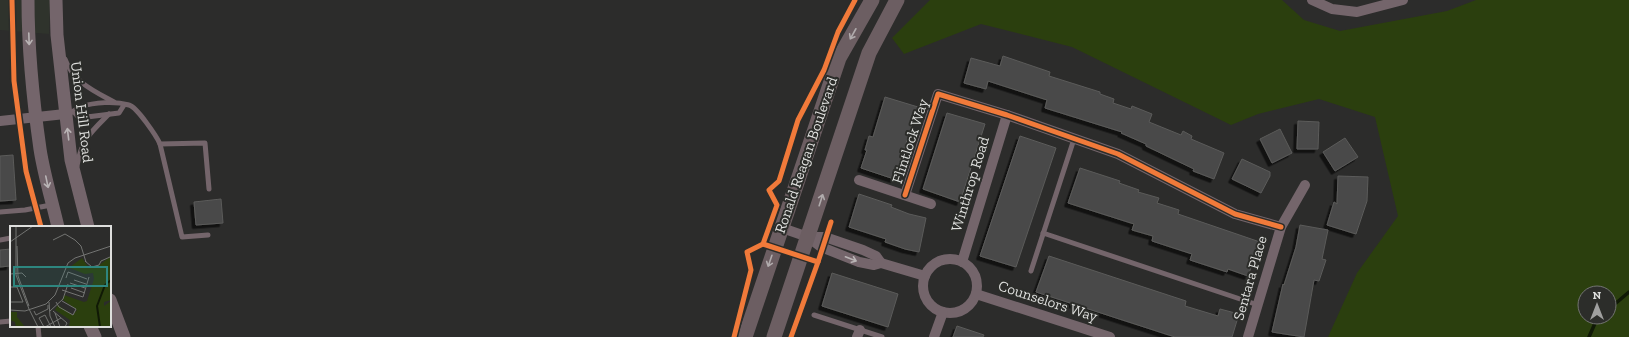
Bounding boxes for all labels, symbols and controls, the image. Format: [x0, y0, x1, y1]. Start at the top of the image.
one-way arrow [848, 28, 856, 40]
one-way arrow [25, 32, 32, 45]
street label: Union Hill Road [67, 60, 97, 165]
street label: Ronald Reagan Boulevard [771, 74, 842, 236]
street label: Flintlock Way [888, 96, 932, 186]
one-way arrow [64, 128, 71, 141]
street label: Winthrop Road [947, 134, 993, 234]
one-way arrow [44, 175, 52, 188]
one-way arrow [817, 194, 825, 206]
inset map [10, 226, 111, 327]
street label: Sentara Place [1229, 234, 1271, 322]
one-way arrow [766, 255, 774, 267]
one-way arrow [844, 255, 856, 263]
street label: Counselors Way [996, 276, 1100, 326]
north arrow [1577, 285, 1617, 325]
text: N [1593, 289, 1602, 302]

